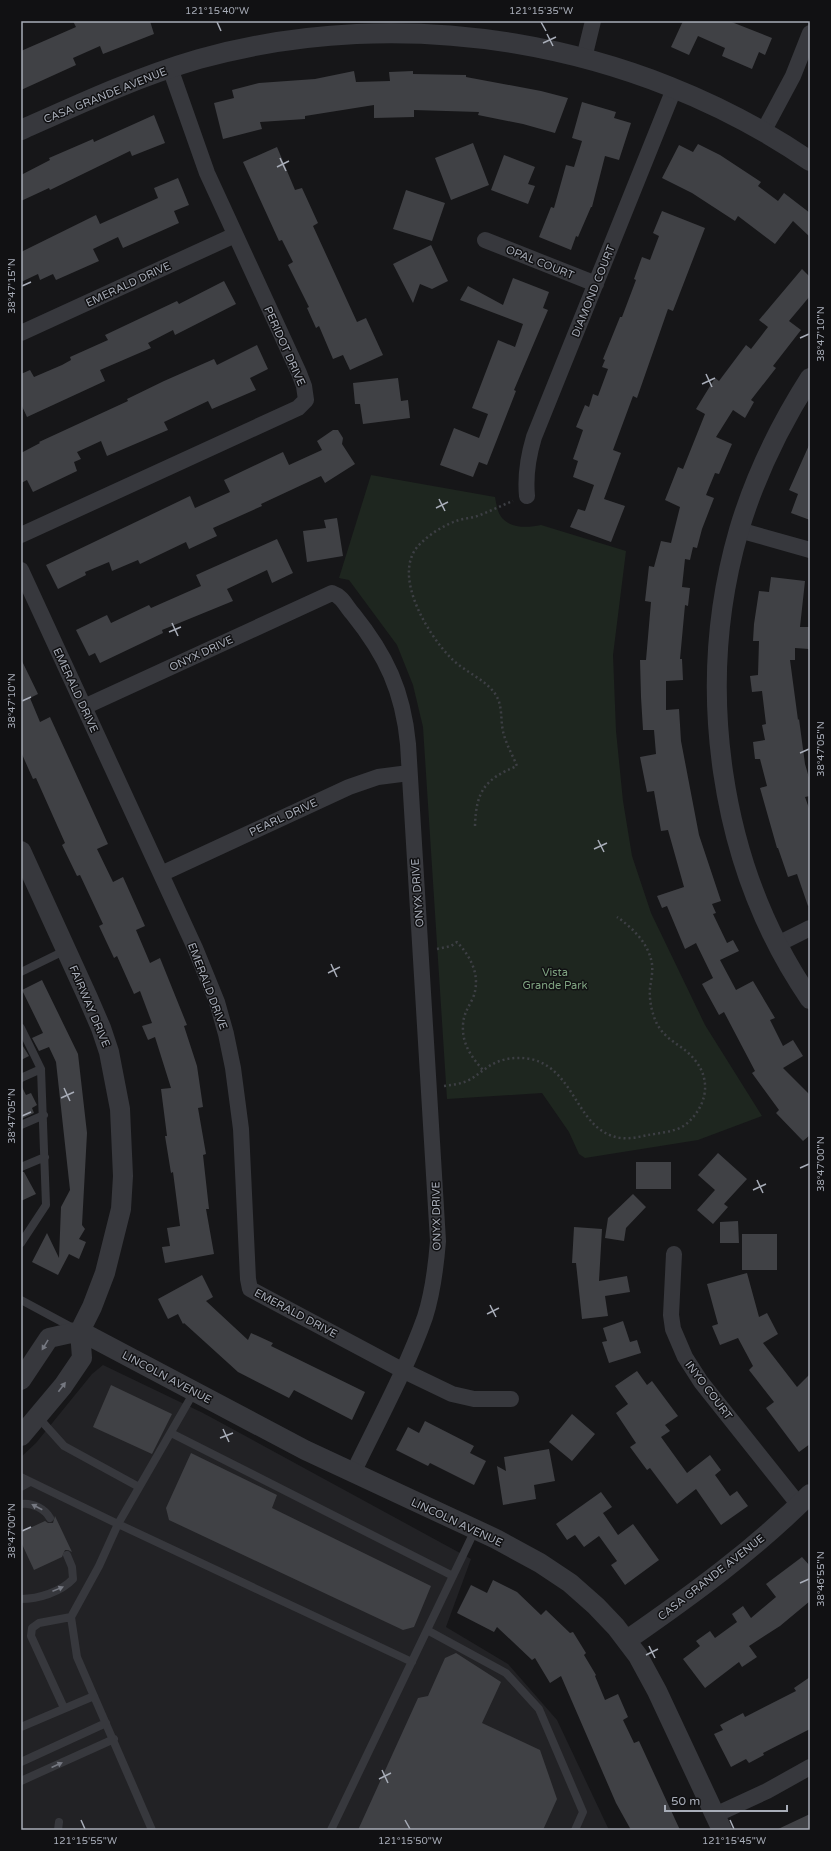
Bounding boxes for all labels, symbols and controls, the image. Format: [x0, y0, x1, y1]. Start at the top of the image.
text: 121°15'40"W [185, 5, 249, 17]
text: 121°15'35"W [509, 5, 573, 17]
street label: CASA GRANDE AVENUE [42, 65, 169, 126]
street label: OPAL COURT [504, 243, 576, 282]
street label: DIAMOND COURT [569, 243, 618, 339]
text: 38°47'15"N [6, 258, 18, 314]
street label: EMERALD DRIVE [84, 259, 173, 310]
street label: PERIDOT DRIVE [261, 304, 308, 388]
text: 38°47'10"N [815, 306, 827, 362]
street label: ONYX DRIVE [167, 633, 235, 674]
street label: EMERALD DRIVE [50, 646, 101, 735]
text: 38°47'10"N [6, 673, 18, 729]
text: 38°47'05"N [815, 721, 827, 777]
street label: PEARL DRIVE [247, 796, 319, 839]
street label: ONYX DRIVE [409, 858, 426, 928]
street label: EMERALD DRIVE [185, 941, 230, 1031]
street label: FAIRWAY DRIVE [66, 963, 113, 1049]
park label: Vista Grande Park [523, 966, 587, 992]
text: 38°47'05"N [6, 1088, 18, 1144]
text: 38°47'00"N [815, 1136, 827, 1192]
street label: ONYX DRIVE [429, 1181, 444, 1251]
street label: EMERALD DRIVE [252, 1286, 339, 1341]
one-way arrow [42, 1339, 49, 1351]
street label: LINCOLN AVENUE [120, 1348, 214, 1406]
street label: INYO COURT [682, 1359, 735, 1422]
one-way arrow [58, 1381, 67, 1392]
street label: LINCOLN AVENUE [409, 1496, 505, 1549]
text: 38°47'00"N [6, 1503, 18, 1559]
one-way arrow [32, 1504, 43, 1510]
street label: CASA GRANDE AVENUE [655, 1532, 767, 1623]
text: 38°46'55"N [815, 1551, 827, 1607]
one-way arrow [53, 1586, 65, 1592]
one-way arrow [51, 1762, 62, 1768]
scale bar [665, 1787, 787, 1813]
text: 50 m [671, 1794, 700, 1808]
text: 121°15'55"W [53, 1835, 117, 1847]
text: 121°15'50"W [378, 1835, 442, 1847]
text: 121°15'45"W [702, 1835, 766, 1847]

